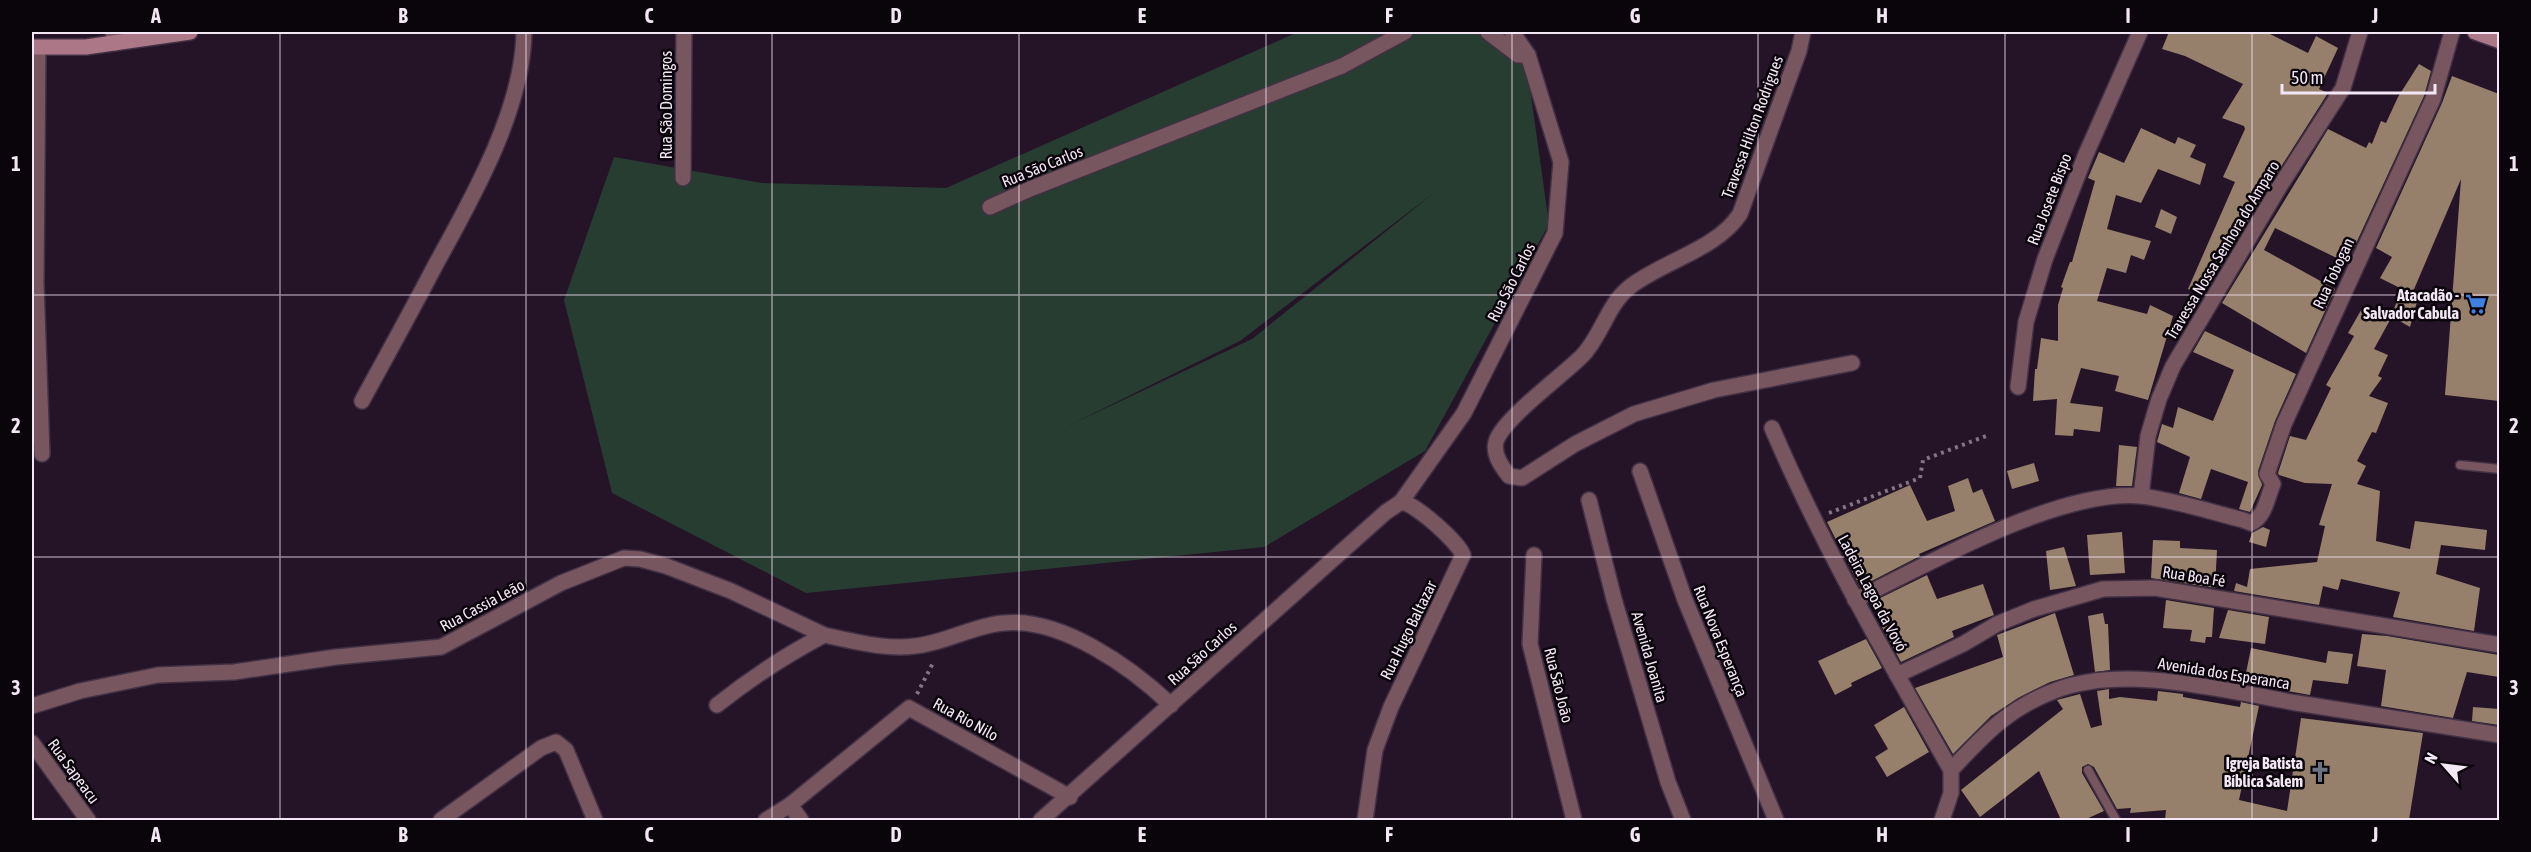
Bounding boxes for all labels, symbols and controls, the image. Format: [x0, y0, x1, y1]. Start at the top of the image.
text: A [150, 4, 161, 27]
text: B [398, 4, 408, 27]
text: C [645, 4, 654, 27]
text: D [890, 4, 902, 27]
text: E [1138, 4, 1147, 27]
text: F [1385, 4, 1393, 27]
text: G [1630, 4, 1641, 27]
text: H [1876, 4, 1888, 27]
text: I [2125, 4, 2131, 27]
text: J [2371, 4, 2378, 27]
street label: Rua São Domingos [657, 50, 676, 159]
street label: Travessa Hilton Rodrigues [1718, 53, 1787, 201]
scale bar [2282, 57, 2435, 95]
text: 50 m [2291, 67, 2323, 88]
street label: Rua São Carlos [999, 141, 1085, 190]
street label: Rua Josete Bispo [2023, 151, 2076, 248]
text: 1 [11, 152, 21, 175]
text: 1 [2509, 152, 2519, 175]
street label: Travessa Nossa Senhora do Amparo [2161, 157, 2283, 343]
street label: Rua Tobogan [2309, 235, 2358, 312]
street label: Rua São Carlos [1483, 239, 1539, 324]
place label: Atacadão - Salvador Cabula [2363, 286, 2459, 322]
supermarket icon: Atacadão - Salvador Cabula [2464, 292, 2488, 316]
text: 2 [11, 414, 21, 437]
text: 2 [2509, 414, 2519, 437]
street label: Ladeira Lagoa da Vovó [1834, 532, 1911, 655]
street label: Rua Boa Fé [2161, 562, 2227, 590]
street label: Rua Cassia Leão [437, 575, 527, 635]
street label: Rua Hugo Baltazar [1376, 577, 1441, 683]
street label: Rua Nova Esperança [1690, 583, 1752, 700]
street label: Avenida Joanita [1628, 609, 1672, 705]
street label: Rua São Carlos [1164, 617, 1240, 688]
street label: Rua São João [1541, 646, 1577, 724]
street label: Avenida dos Esperanca [2157, 654, 2291, 693]
text: 3 [11, 676, 21, 699]
text: 3 [2509, 676, 2519, 699]
street label: Rua Rio Nilo [930, 694, 1002, 744]
street label: Rua Sapeacu [44, 735, 103, 807]
north arrow [2414, 735, 2474, 795]
text: N [2421, 750, 2441, 766]
place label: Igreja Batista Bíblica Salem [2224, 754, 2303, 790]
church icon: Igreja Batista Bíblica Salem [2308, 760, 2332, 784]
text: A [150, 823, 161, 846]
text: B [398, 823, 408, 846]
text: C [645, 823, 654, 846]
text: D [890, 823, 902, 846]
text: E [1138, 823, 1147, 846]
text: F [1385, 823, 1393, 846]
text: G [1630, 823, 1641, 846]
text: H [1876, 823, 1888, 846]
text: I [2125, 823, 2131, 846]
text: J [2371, 823, 2378, 846]

